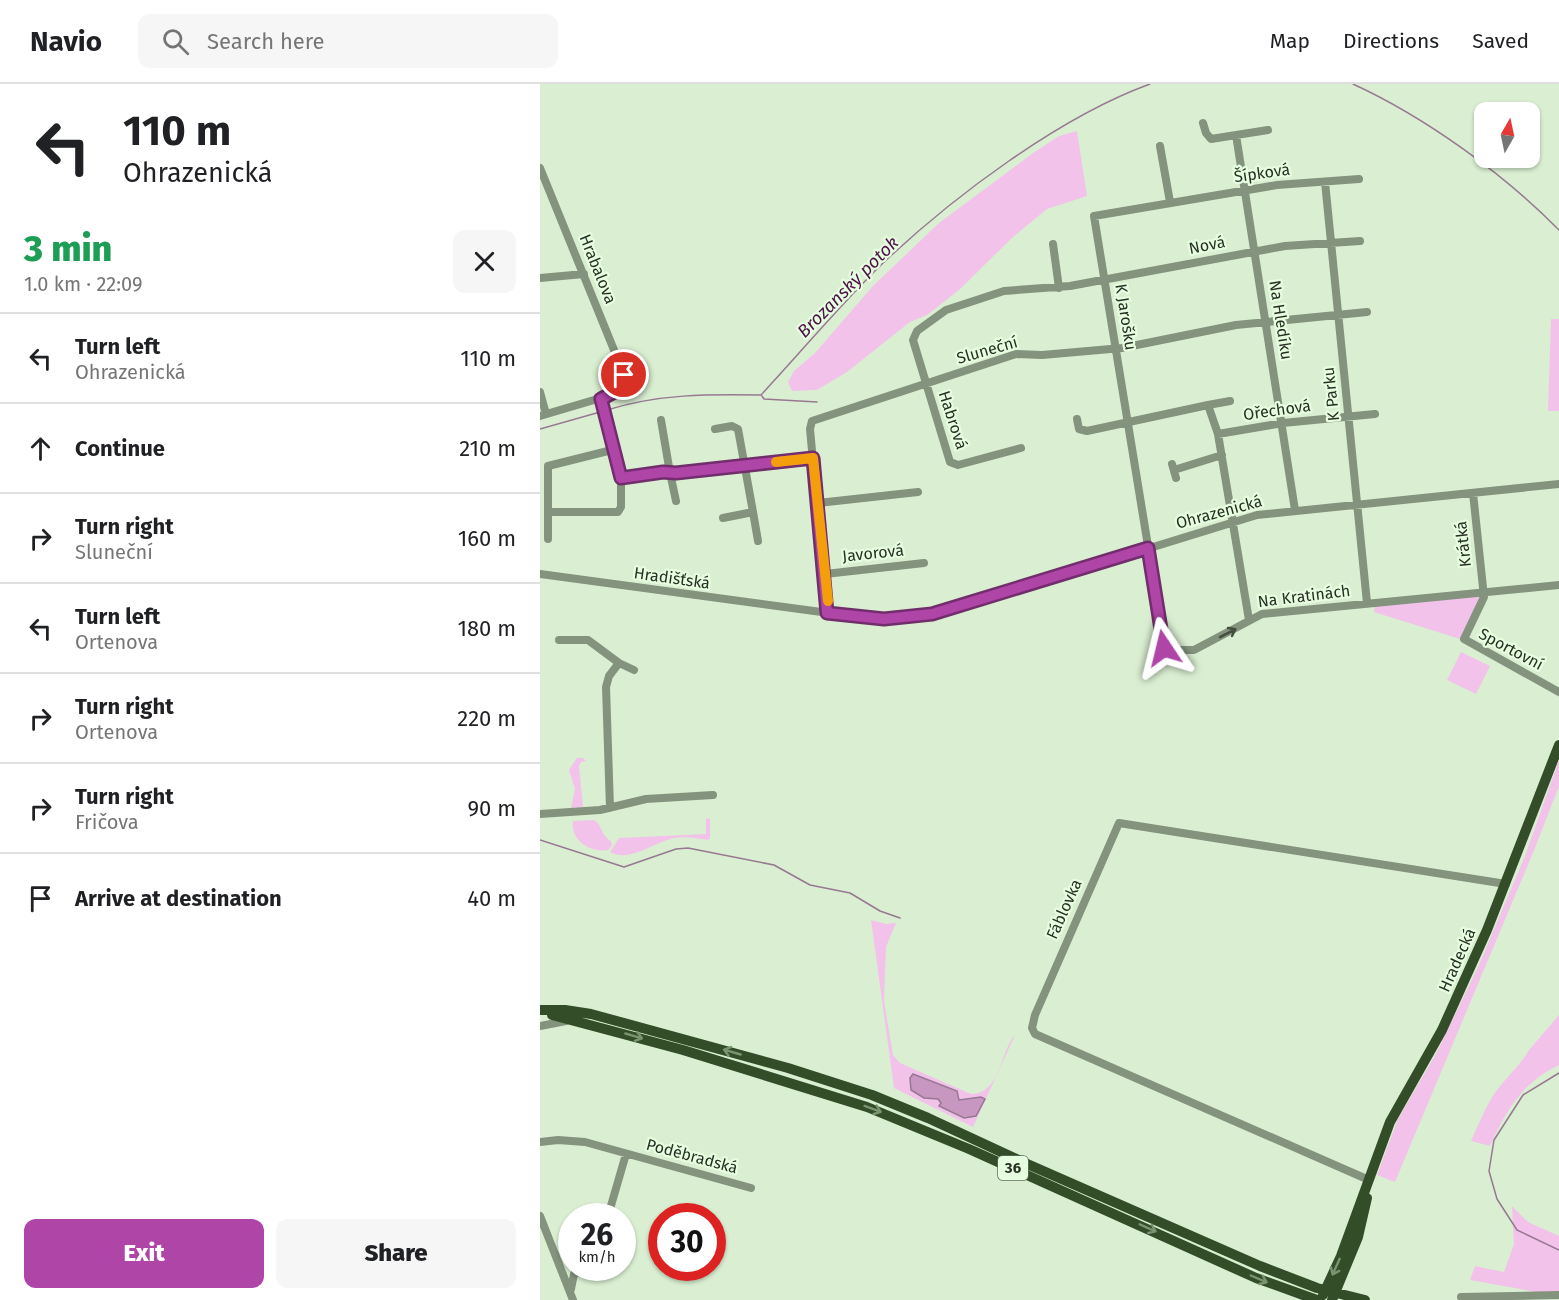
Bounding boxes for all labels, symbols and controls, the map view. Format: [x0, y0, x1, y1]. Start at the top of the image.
search box [138, 14, 558, 68]
text: Navio [30, 25, 102, 58]
icon: search [159, 25, 192, 58]
text: Search here [207, 28, 325, 55]
text: Map [1270, 28, 1310, 54]
text: Directions [1343, 28, 1439, 54]
text: Saved [1472, 28, 1529, 54]
north arrow [1474, 102, 1540, 168]
map controls [1474, 102, 1540, 168]
text: 110 m [123, 106, 231, 156]
icon: left [24, 108, 102, 186]
text: Ohrazenická [123, 157, 272, 189]
street label: Šípková [1233, 159, 1291, 186]
text: 3 min [24, 227, 112, 271]
button: close [453, 230, 516, 293]
street label: Hrabalova [575, 231, 621, 307]
water label: Brozanský potok [793, 232, 903, 342]
street label: Nová [1187, 232, 1227, 258]
text: 1.0 km · 22:09 [24, 272, 143, 296]
street label: Na Hledíku [1265, 279, 1297, 361]
street label: K Jarošku [1111, 282, 1141, 352]
street label: Sluneční [954, 332, 1020, 368]
text: Turn left [75, 333, 160, 360]
icon: left [24, 342, 57, 375]
text: 110 m [460, 345, 516, 372]
pin [598, 349, 649, 400]
icon: arrive [607, 358, 640, 391]
text: Ohrazenická [75, 360, 186, 384]
street label: K Parku [1319, 366, 1343, 422]
street label: Habrová [935, 388, 971, 452]
street label: Ořechová [1242, 396, 1312, 424]
icon: ahead [24, 432, 57, 465]
text: Continue [75, 435, 165, 462]
text: 210 m [459, 435, 516, 462]
street label: Ohrazenická [1174, 491, 1264, 533]
text: Turn right [75, 513, 174, 540]
street label: Krátká [1451, 520, 1475, 568]
icon: right [24, 522, 57, 555]
text: 160 m [458, 525, 516, 552]
text: Sluneční [75, 540, 153, 564]
street label: Javorová [841, 540, 905, 566]
street label: Hradišťská [633, 563, 711, 593]
street label: Na Kratinách [1257, 581, 1351, 611]
text: Turn left [75, 603, 160, 630]
icon: left [24, 612, 57, 645]
text: 180 m [457, 615, 516, 642]
position arrow [1132, 616, 1196, 680]
street label: Sportovní [1475, 624, 1547, 674]
one-way arrow [1218, 626, 1236, 638]
text: Ortenova [75, 630, 158, 654]
text: Turn right [75, 693, 174, 720]
icon: right [24, 702, 57, 735]
text: 220 m [457, 705, 516, 732]
text: Ortenova [75, 720, 158, 744]
text: Turn right [75, 783, 174, 810]
icon: right [24, 792, 57, 825]
text: 90 m [467, 795, 516, 822]
text: Fričova [75, 810, 139, 834]
street label: Fáblovka [1042, 876, 1086, 942]
icon: arrive [24, 882, 57, 915]
text: Arrive at destination [75, 885, 282, 912]
text: 40 m [467, 885, 516, 912]
street label: Hradecká [1435, 925, 1479, 995]
one-way arrow [624, 1031, 643, 1042]
one-way arrow [723, 1046, 742, 1057]
one-way arrow [863, 1104, 881, 1115]
street label: Poděbradská [644, 1135, 740, 1177]
road number: 36 [998, 1156, 1028, 1180]
speed limit sign: 30 [648, 1203, 726, 1281]
text: 26 [581, 1217, 613, 1253]
button: Exit [24, 1219, 264, 1288]
button: Share [276, 1219, 516, 1288]
one-way arrow [1138, 1223, 1156, 1235]
text: km/h [578, 1248, 616, 1266]
one-way arrow [1330, 1257, 1341, 1275]
one-way arrow [1249, 1274, 1267, 1285]

